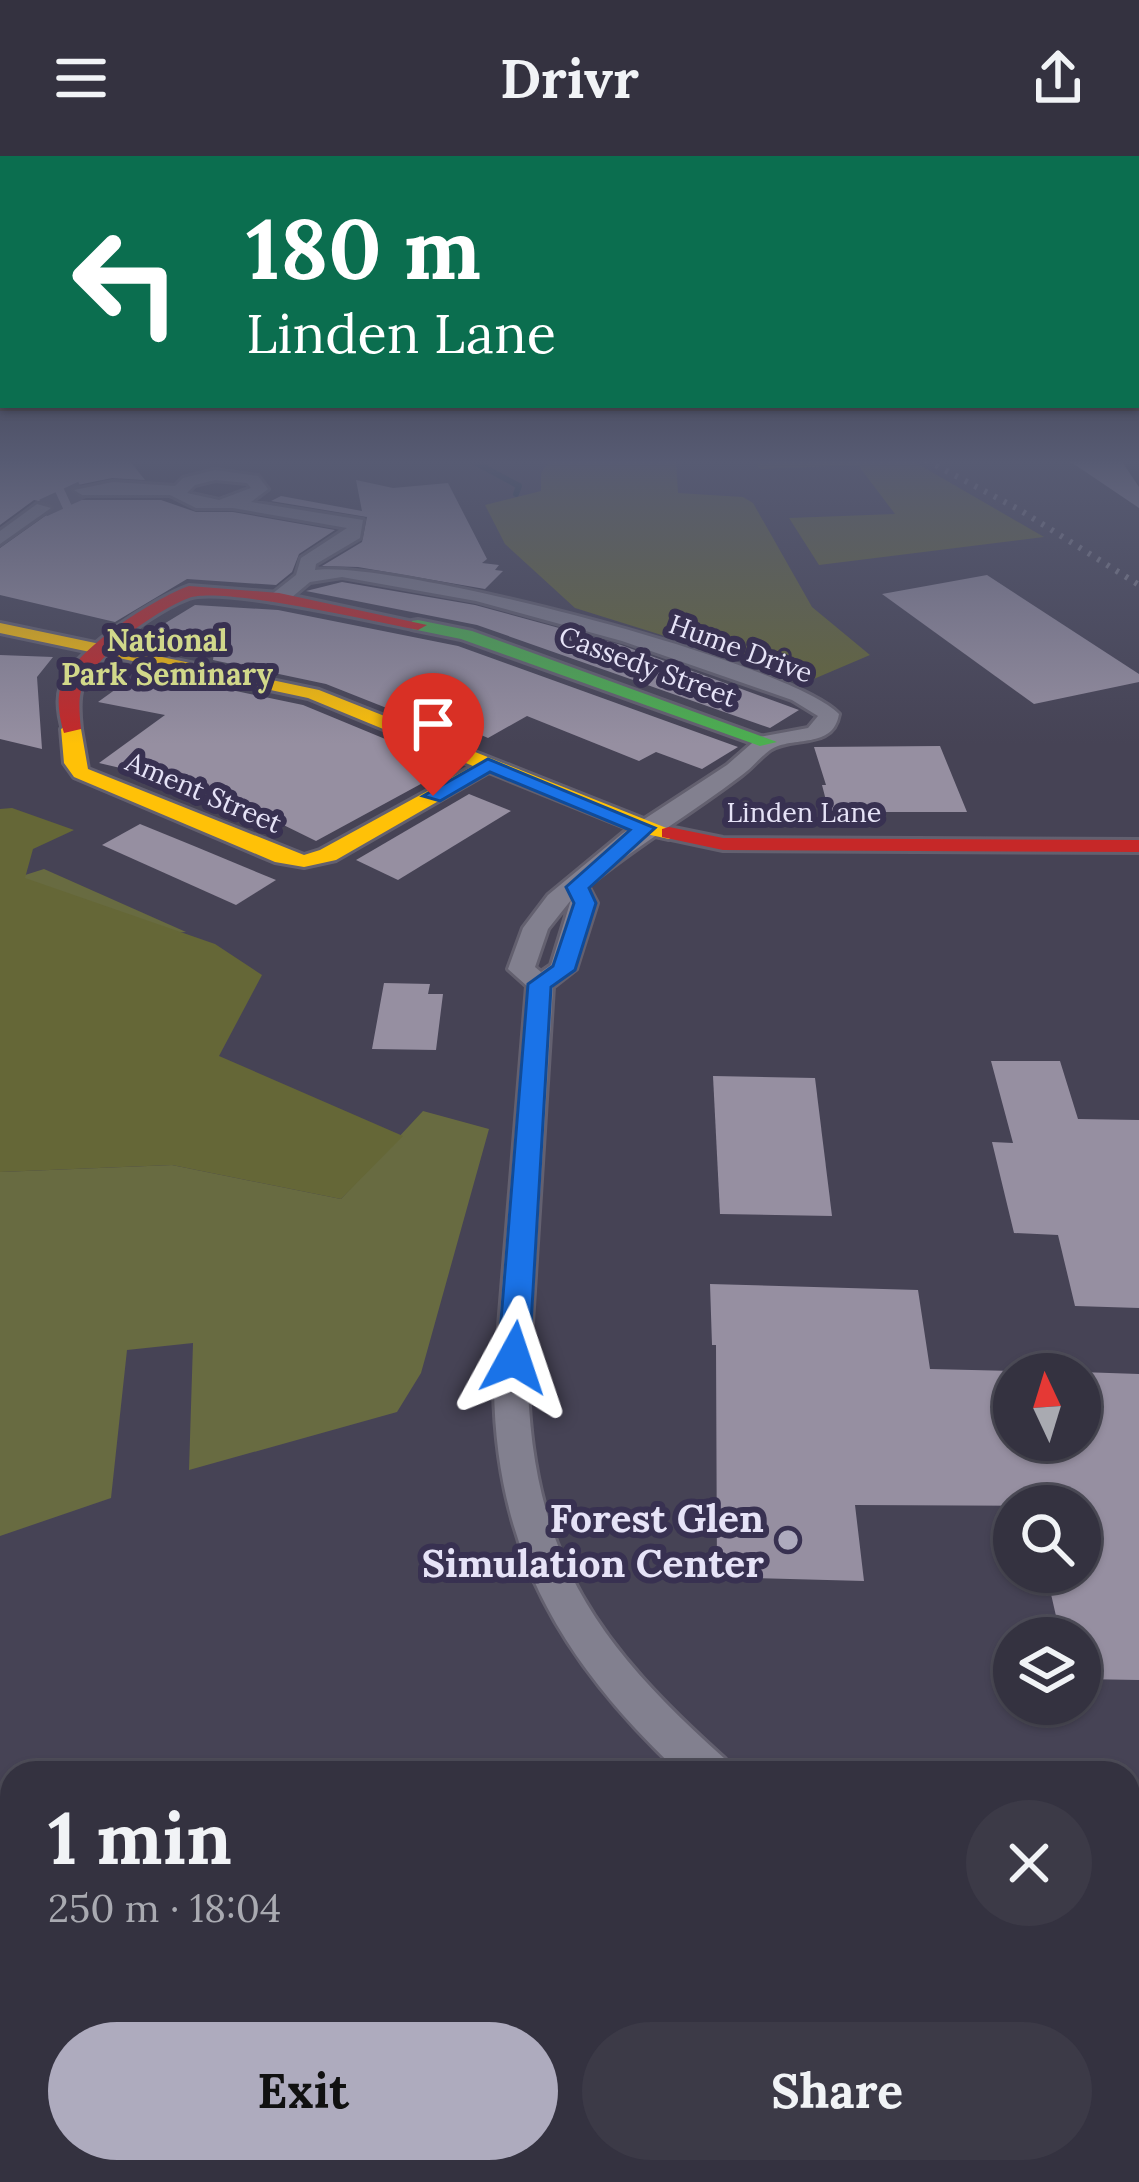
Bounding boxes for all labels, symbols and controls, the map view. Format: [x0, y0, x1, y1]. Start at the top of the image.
text: Drivr [500, 44, 639, 113]
icon: menu [48, 45, 114, 111]
icon: share [1025, 45, 1091, 111]
text: 180 m [246, 194, 481, 302]
icon: left [48, 204, 204, 360]
text: Linden Lane [246, 299, 556, 368]
street label: Hume Drive [665, 606, 817, 690]
street label: Cassedy Street [555, 618, 742, 714]
district label: National Park Seminary [61, 621, 274, 694]
pin [382, 673, 484, 796]
icon: arrive [400, 691, 466, 757]
street label: Ament Street [120, 744, 288, 840]
street label: Linden Lane [726, 795, 882, 829]
position arrow [451, 1295, 577, 1421]
north arrow [993, 1353, 1101, 1461]
map controls [993, 1353, 1101, 1725]
button: search [993, 1485, 1101, 1593]
place label: Forest Glen Simulation Center [422, 1493, 764, 1588]
marker: Forest Glen Simulation Center [775, 1527, 801, 1553]
button: layers [993, 1617, 1101, 1725]
text: 1 min [48, 1792, 232, 1884]
button: close [966, 1800, 1092, 1926]
text: 250 m · 18:04 [48, 1883, 281, 1933]
button: Exit [48, 2022, 558, 2160]
button: Share [582, 2022, 1092, 2160]

